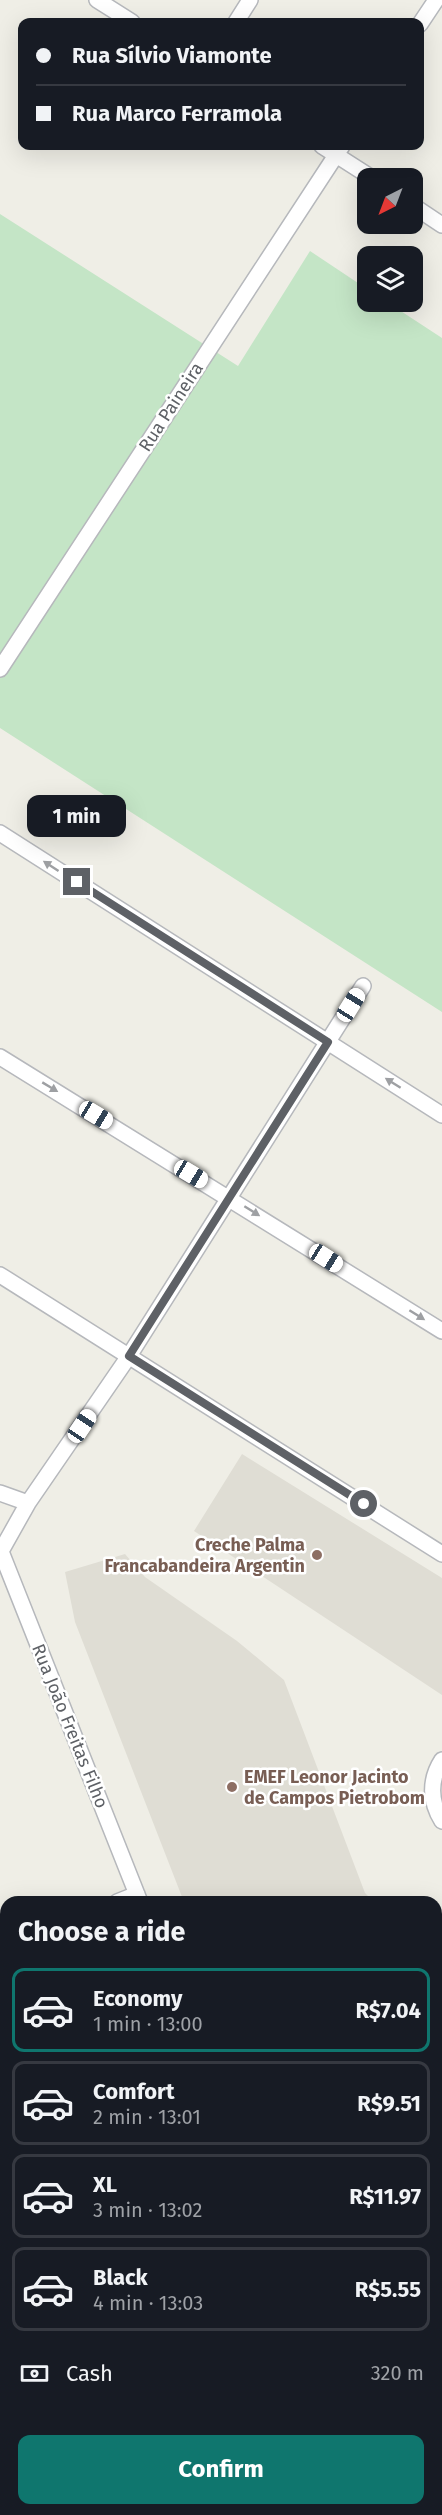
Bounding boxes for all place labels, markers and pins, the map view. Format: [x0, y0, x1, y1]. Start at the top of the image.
place label: Creche Palma Francabandeira Argentin [104, 1534, 305, 1577]
marker: Creche Palma Francabandeira Argentin [310, 1548, 324, 1562]
place label: EMEF Leonor Jacinto de Campos Pietrobom [244, 1766, 425, 1809]
marker: EMEF Leonor Jacinto de Campos Pietrobom [225, 1780, 239, 1794]

